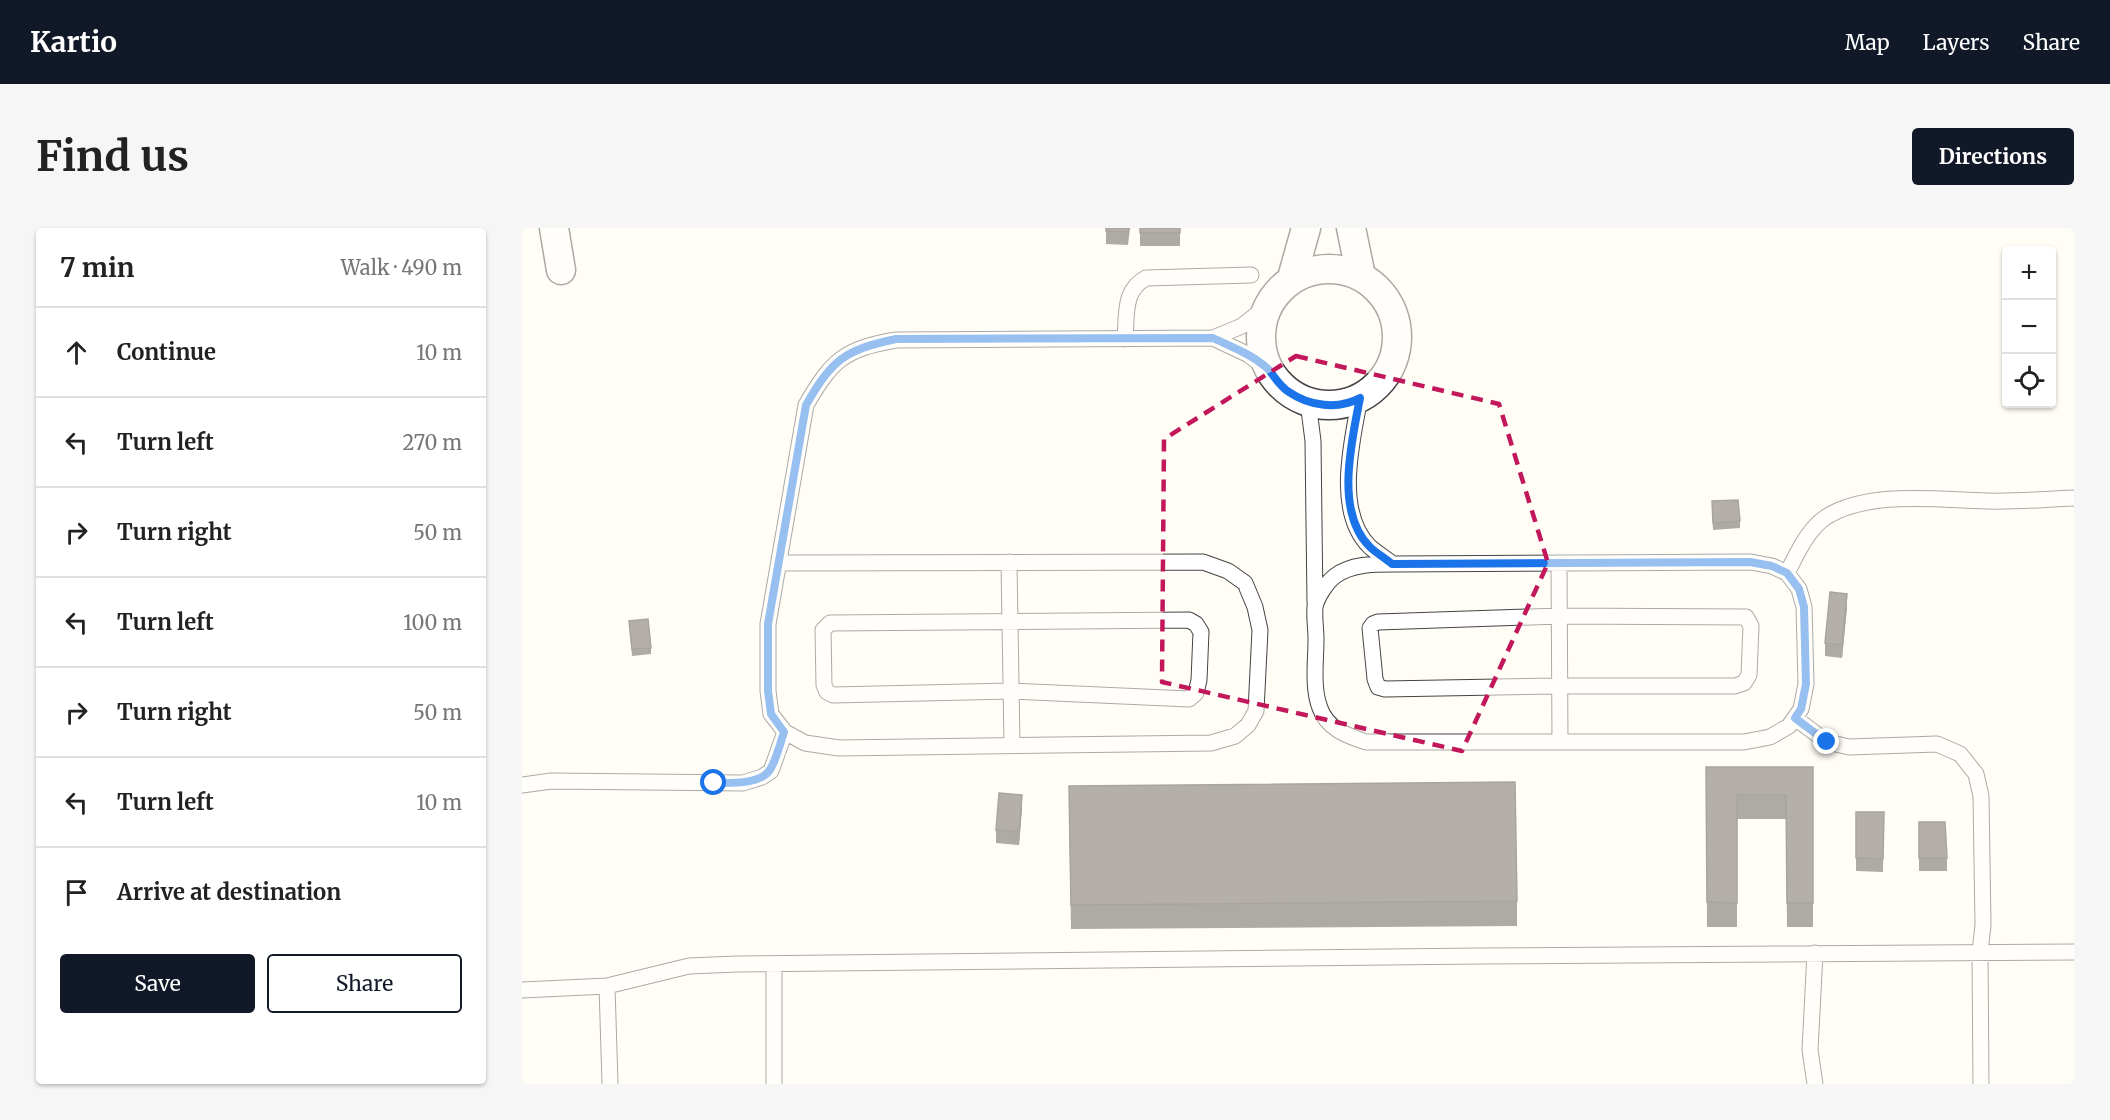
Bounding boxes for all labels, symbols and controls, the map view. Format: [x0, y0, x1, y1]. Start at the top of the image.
text: Kartio [30, 24, 117, 60]
text: Map [1845, 29, 1890, 56]
text: Layers [1923, 29, 1990, 56]
text: Share [2023, 29, 2080, 56]
button: Directions [1912, 128, 2074, 185]
text: Find us [36, 130, 189, 182]
map controls [2002, 246, 2056, 408]
button: + [2002, 246, 2056, 300]
text: 7 min [60, 251, 134, 284]
text: Walk · 490 m [341, 255, 462, 280]
button: − [2002, 300, 2056, 354]
icon: ahead [60, 336, 93, 369]
text: Continue [117, 338, 216, 366]
text: 10 m [416, 340, 462, 365]
button: locate [2002, 354, 2056, 408]
icon: left [60, 426, 93, 459]
text: Turn left [117, 428, 214, 456]
text: 270 m [402, 430, 462, 455]
icon: right [60, 516, 93, 549]
text: Turn right [117, 518, 231, 546]
text: 50 m [413, 520, 462, 545]
icon: left [60, 606, 93, 639]
text: Turn left [117, 608, 214, 636]
text: 100 m [403, 610, 462, 635]
icon: right [60, 696, 93, 729]
text: Turn right [117, 698, 231, 726]
text: 50 m [413, 700, 462, 725]
route end [1813, 728, 1839, 754]
route start [700, 769, 726, 795]
icon: left [60, 786, 93, 819]
text: Turn left [117, 788, 214, 816]
text: 10 m [416, 790, 462, 815]
icon: arrive [60, 876, 93, 909]
text: Arrive at destination [117, 878, 341, 906]
button: Save [60, 954, 255, 1013]
button: Share [267, 954, 462, 1013]

